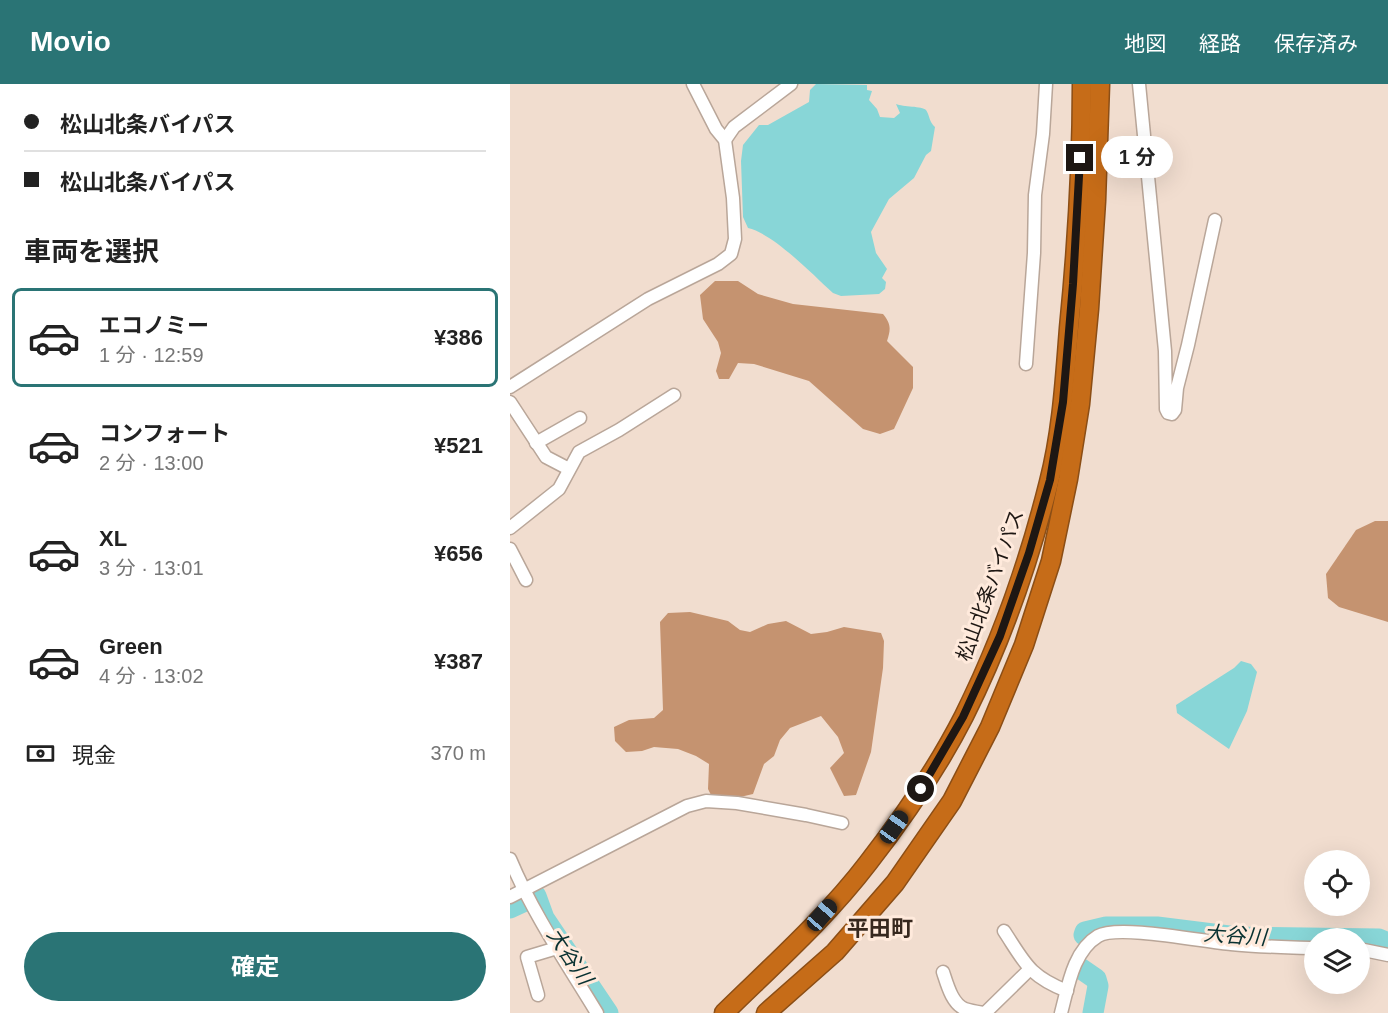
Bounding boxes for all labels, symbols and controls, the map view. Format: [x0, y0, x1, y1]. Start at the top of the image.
text: Movio [30, 26, 111, 57]
text: 地図 [1124, 32, 1166, 55]
text: 経路 [1199, 32, 1241, 55]
text: 保存済み [1274, 32, 1358, 55]
text: 松山北条バイパス [60, 112, 236, 137]
callout: 1 分 [1101, 137, 1173, 179]
route end [1066, 144, 1093, 171]
text: 1 分 [1119, 146, 1155, 168]
text: 松山北条バイパス [60, 170, 236, 195]
text: 車両を選択 [24, 237, 159, 267]
icon: car [27, 311, 81, 365]
text: エコノミー [99, 313, 209, 338]
text: ¥386 [434, 325, 483, 350]
text: 1 分 · 12:59 [99, 344, 204, 366]
icon: car [27, 419, 81, 473]
text: コンフォート [99, 421, 230, 446]
text: ¥521 [434, 433, 483, 458]
text: 2 分 · 13:00 [99, 452, 204, 474]
street label: 松山北条バイパス [952, 506, 1028, 664]
text: XL [99, 526, 127, 551]
icon: car [27, 527, 81, 581]
text: ¥656 [434, 541, 483, 566]
text: 3 分 · 13:01 [99, 557, 204, 579]
text: Green [99, 634, 163, 659]
icon: car [27, 635, 81, 689]
text: ¥387 [434, 649, 483, 674]
text: 4 分 · 13:02 [99, 665, 204, 687]
icon: cash [24, 737, 57, 770]
text: 370 m [430, 742, 486, 764]
text: 現金 [72, 743, 116, 768]
route start [907, 775, 934, 802]
car [876, 807, 912, 847]
map controls [1304, 850, 1370, 994]
button: locate [1304, 850, 1370, 916]
car [803, 896, 841, 934]
district label: 平田町 [847, 916, 913, 941]
water label: 大谷川 [1203, 921, 1269, 949]
water label: 大谷川 [543, 923, 598, 990]
button: layers [1304, 928, 1370, 994]
button: 確定 [24, 932, 486, 1001]

